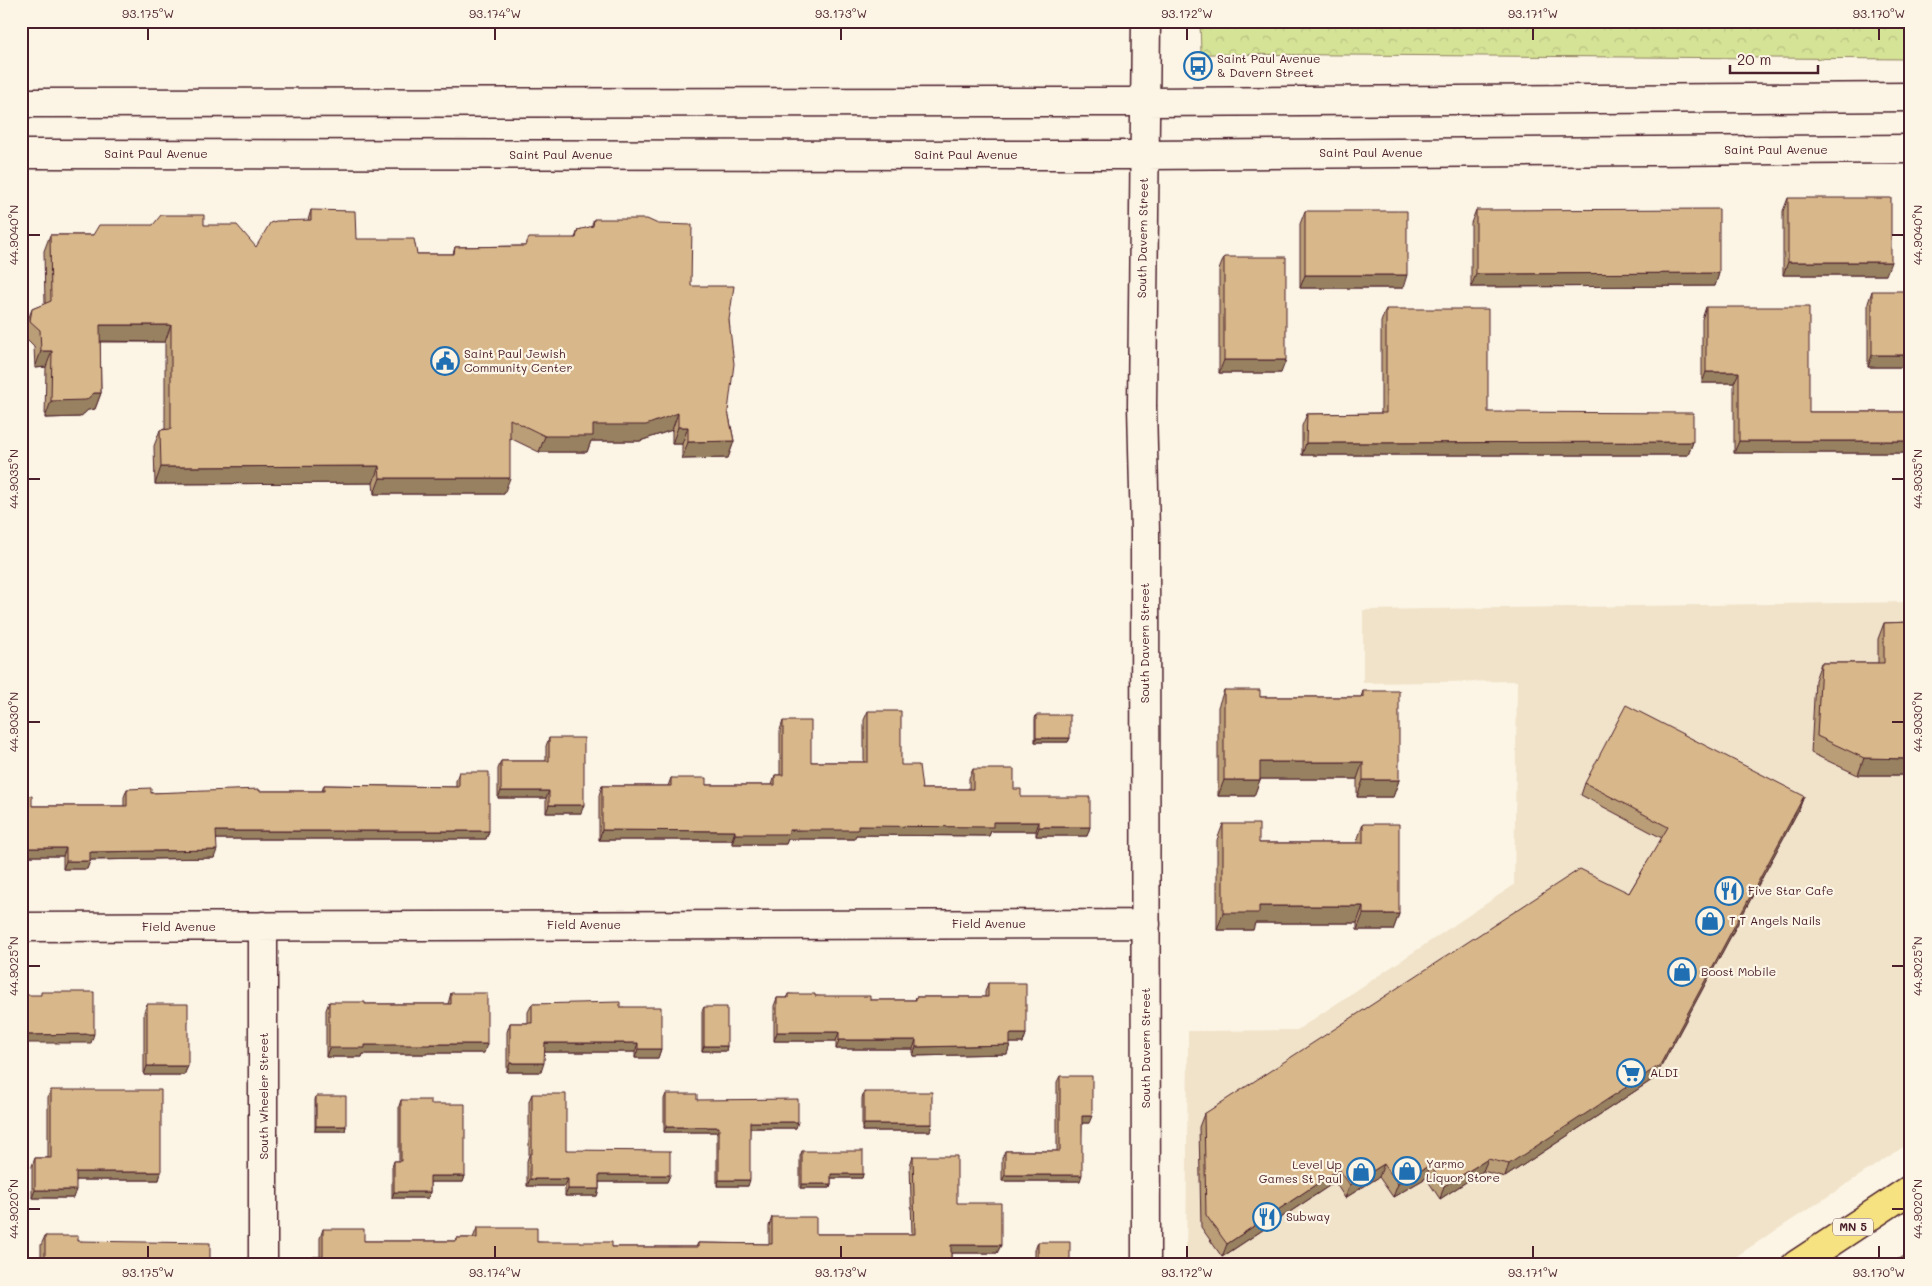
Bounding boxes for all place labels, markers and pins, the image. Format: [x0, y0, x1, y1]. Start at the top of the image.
place label: Saint Paul Avenue & Davern Street [1217, 50, 1320, 80]
bus stop icon: Saint Paul Avenue & Davern Street [1183, 51, 1213, 81]
place label: Saint Paul Jewish Community Center [464, 345, 572, 375]
public building icon: Saint Paul Jewish Community Center [430, 346, 460, 376]
restaurant icon: Five Star Cafe [1714, 876, 1744, 906]
place label: Five Star Cafe [1748, 882, 1834, 898]
shop icon: T T Angels Nails [1695, 906, 1725, 936]
place label: T T Angels Nails [1729, 912, 1821, 928]
shop icon: Boost Mobile [1667, 957, 1697, 987]
place label: Boost Mobile [1701, 963, 1776, 979]
supermarket icon: ALDI [1616, 1058, 1646, 1088]
place label: ALDI [1650, 1064, 1678, 1080]
place label: Yarmo Liquor Store [1426, 1155, 1500, 1185]
place label: Level Up Games St Paul [1259, 1156, 1342, 1186]
shop icon: Yarmo Liquor Store [1392, 1156, 1422, 1186]
shop icon: Level Up Games St Paul [1346, 1157, 1376, 1187]
restaurant icon: Subway [1252, 1202, 1282, 1232]
place label: Subway [1286, 1208, 1330, 1224]

